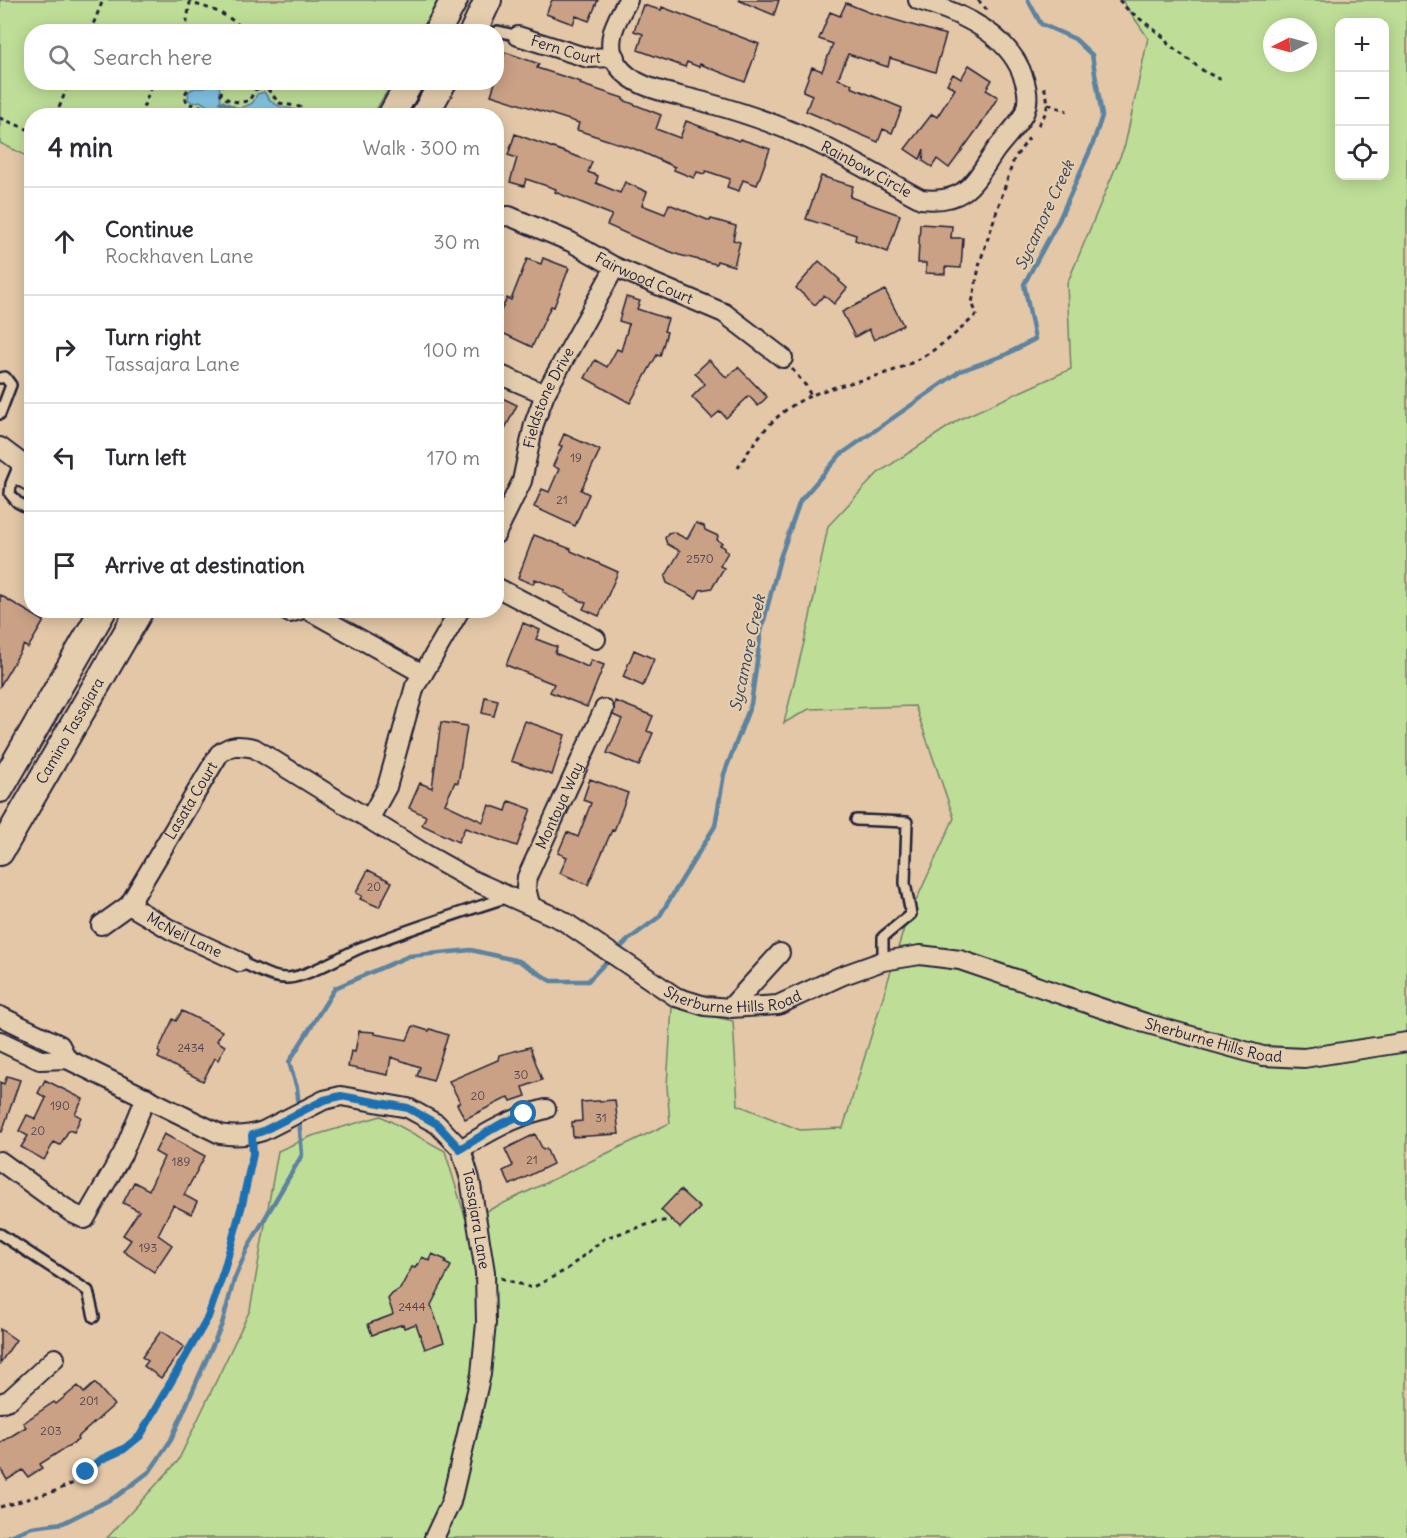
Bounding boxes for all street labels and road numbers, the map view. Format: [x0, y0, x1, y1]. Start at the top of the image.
street label: Fern Court [529, 31, 601, 67]
street label: Rainbow Circle [818, 136, 915, 201]
street label: Fairwood Court [592, 248, 696, 308]
street label: Fieldstone Drive [519, 344, 578, 450]
street label: Camino Tassajara [31, 674, 108, 787]
street label: Lasata Court [160, 758, 221, 843]
street label: Montoya Way [531, 759, 587, 852]
street label: McNeil Lane [143, 908, 225, 961]
street label: Sherburne Hills Road [660, 981, 804, 1017]
street label: Sherburne Hills Road [1143, 1013, 1283, 1066]
street label: Tassajara Lane [459, 1167, 494, 1270]

